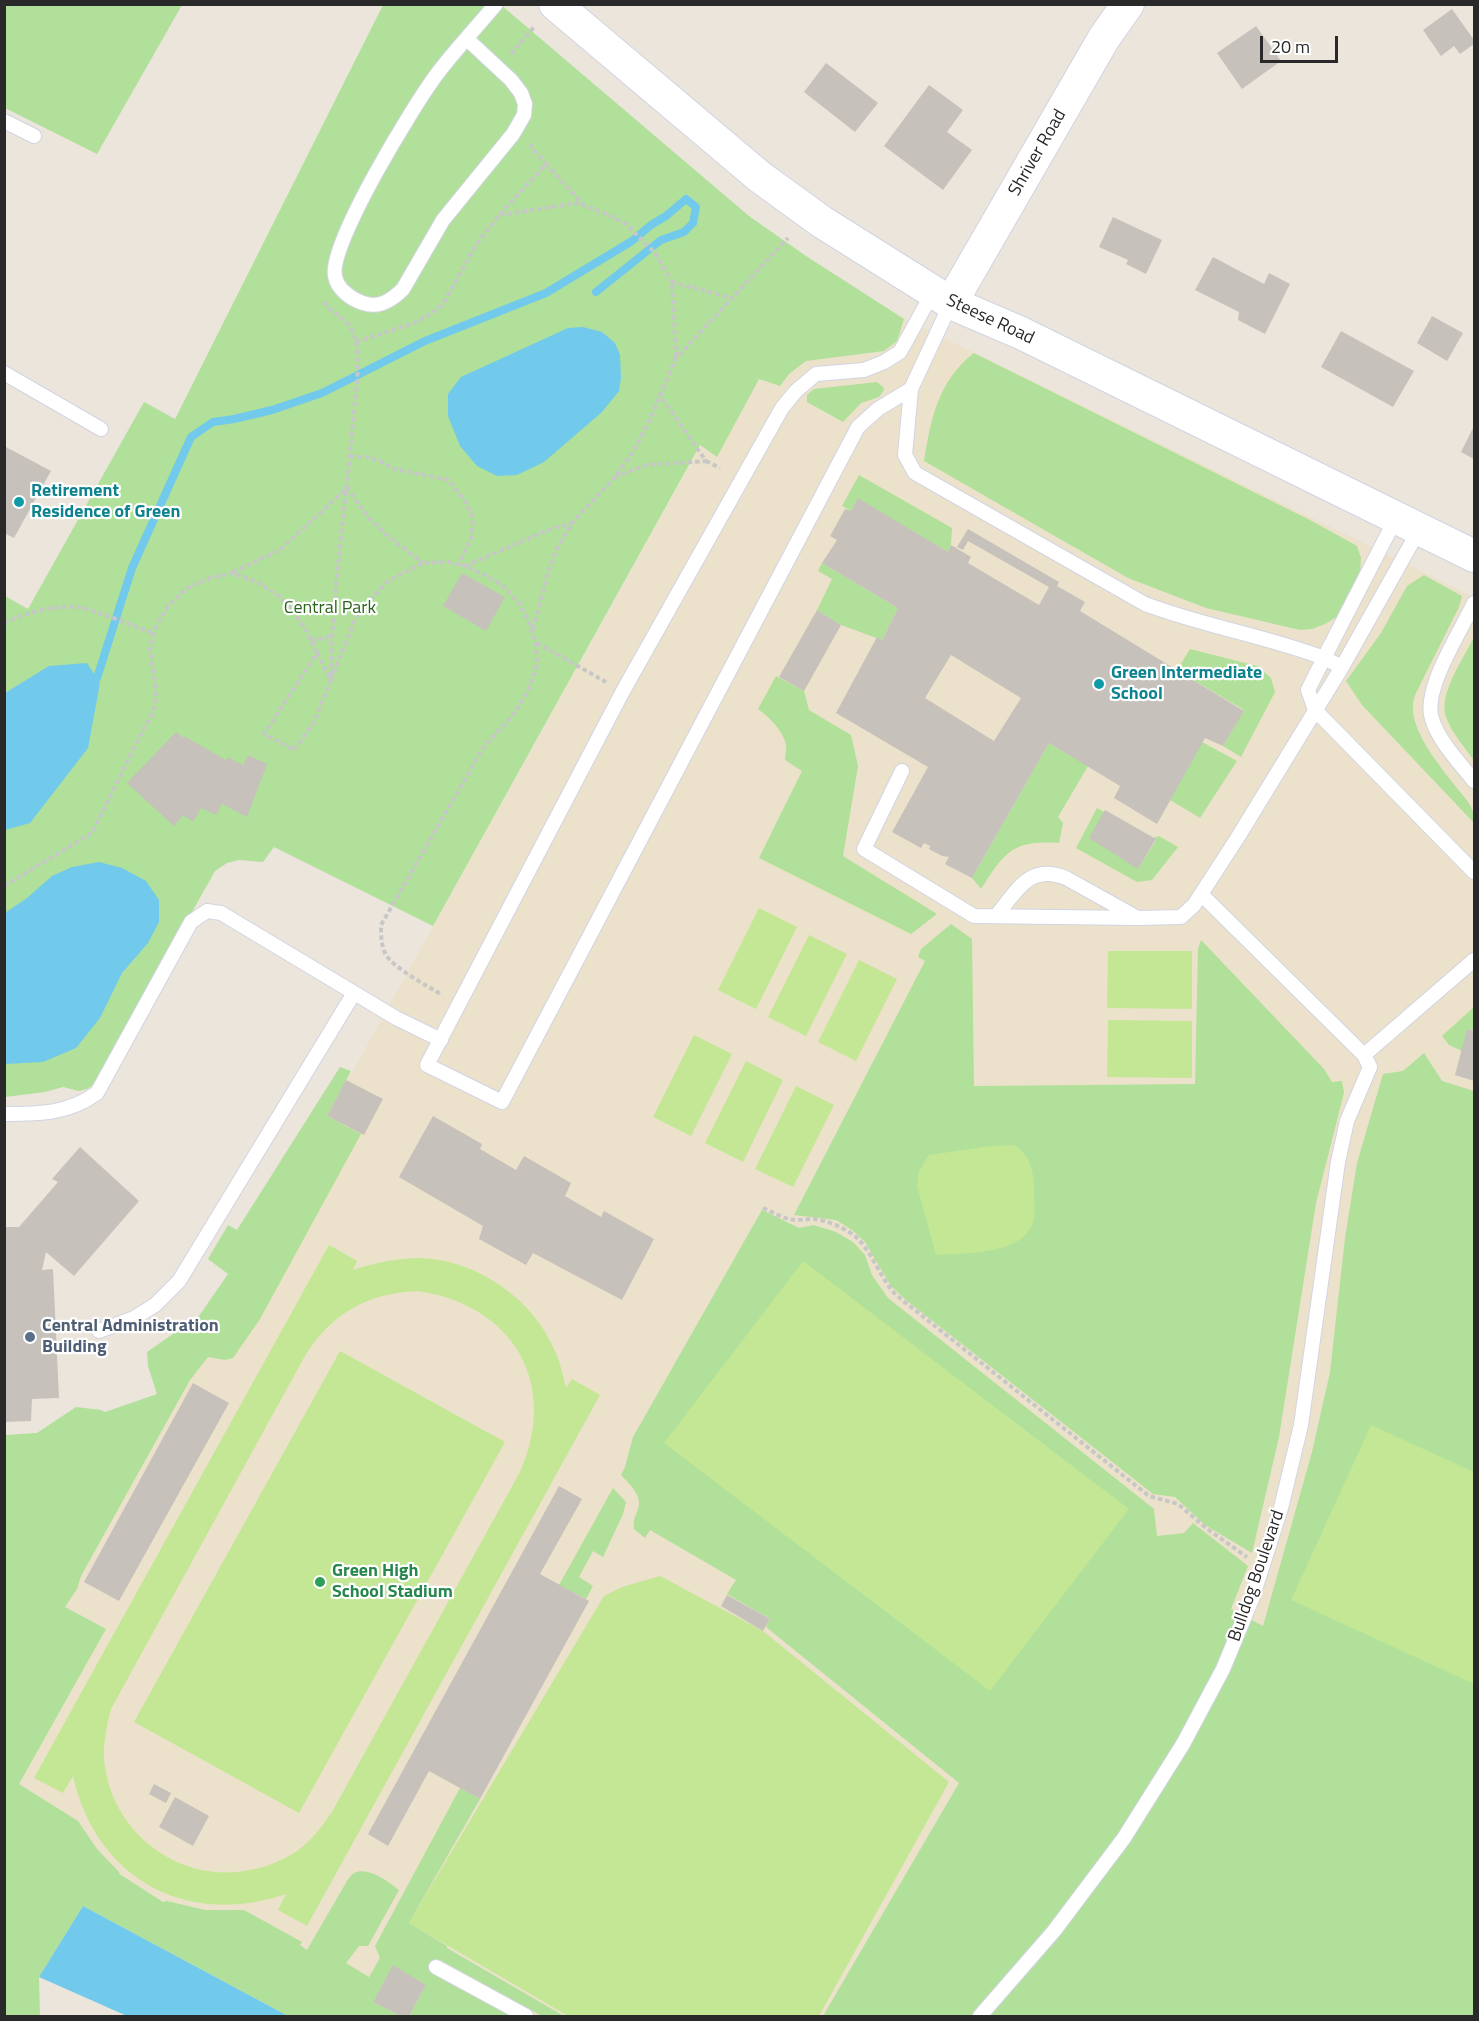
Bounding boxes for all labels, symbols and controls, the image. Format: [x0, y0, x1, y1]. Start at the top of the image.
scale bar [1263, 24, 1341, 62]
text: 20 m [1271, 33, 1310, 60]
street label: Shriver Road [1005, 106, 1071, 200]
street label: Steese Road [943, 290, 1037, 350]
place label: Retirement Residence of Green [31, 481, 180, 524]
marker: Retirement Residence of Green [12, 495, 26, 509]
park label: Central Park [284, 598, 376, 620]
place label: Green Intermediate School [1111, 663, 1262, 706]
marker: Green Intermediate School [1092, 677, 1106, 691]
place label: Central Administration Building [42, 1316, 219, 1358]
marker: Central Administration Building [23, 1330, 37, 1344]
street label: Bulldog Boulevard [1224, 1507, 1290, 1645]
place label: Green High School Stadium [332, 1561, 453, 1604]
marker: Green High School Stadium [313, 1575, 327, 1589]

